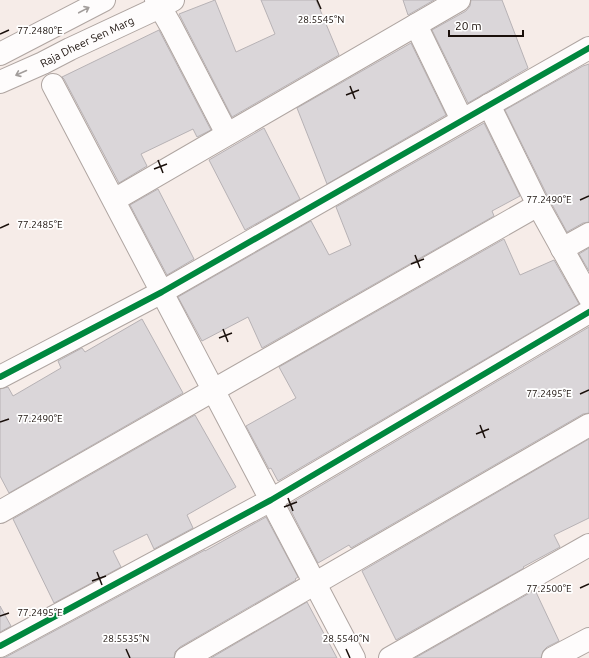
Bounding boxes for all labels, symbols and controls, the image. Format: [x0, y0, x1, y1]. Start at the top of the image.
one-way arrow [78, 6, 90, 13]
scale bar [449, 12, 523, 38]
street label: Raja Dheer Sen Marg [38, 14, 136, 69]
text: 28.5545°N [298, 14, 344, 25]
text: 20 m [455, 19, 482, 32]
text: 77.2480°E [17, 25, 63, 36]
one-way arrow [16, 69, 28, 77]
text: 77.2490°E [526, 194, 572, 205]
text: 77.2485°E [17, 219, 63, 230]
text: 77.2495°E [526, 388, 572, 399]
text: 77.2490°E [17, 413, 63, 424]
text: 77.2500°E [526, 583, 572, 594]
text: 77.2495°E [17, 607, 63, 618]
text: 28.5535°N [103, 633, 149, 644]
text: 28.5540°N [323, 633, 369, 644]

